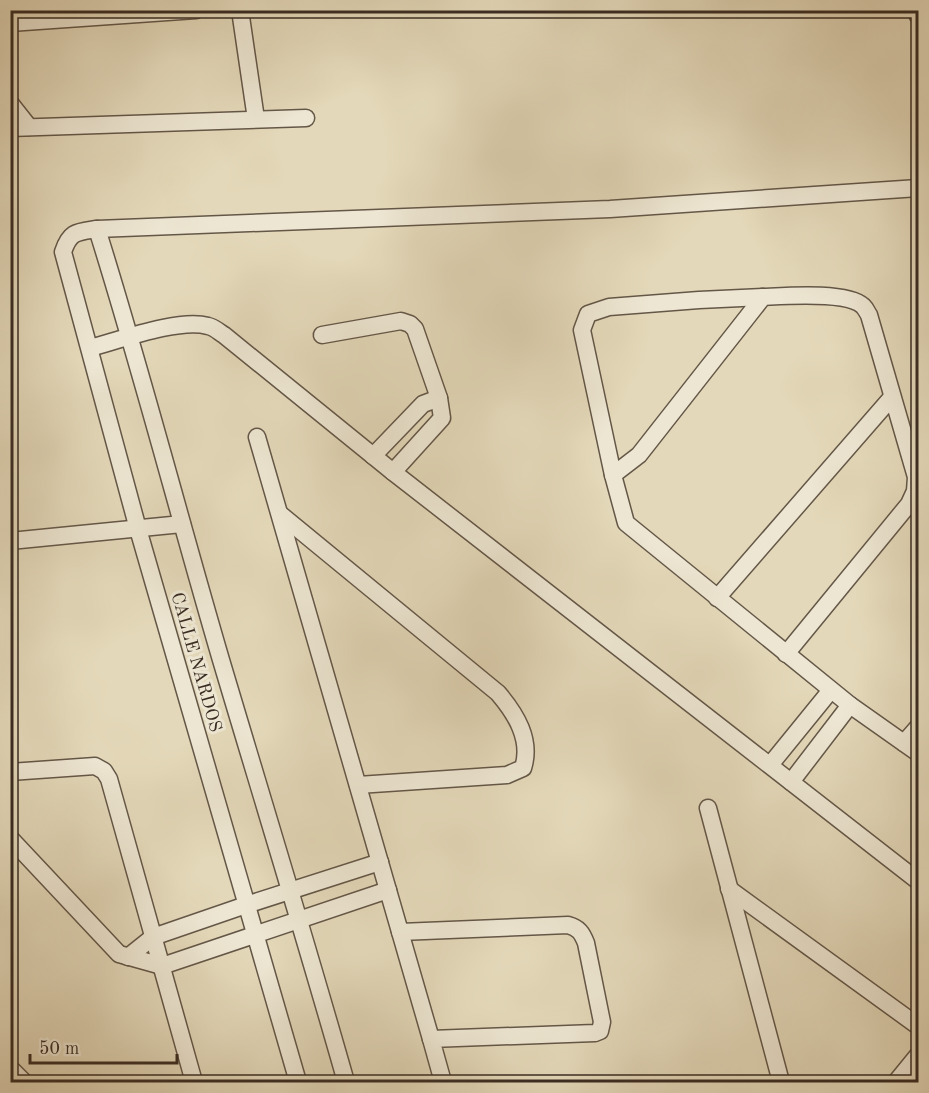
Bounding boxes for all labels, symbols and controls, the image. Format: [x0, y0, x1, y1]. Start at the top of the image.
street label: CALLE NARDOS [168, 590, 225, 734]
scale bar [30, 1027, 177, 1065]
text: 50 m [39, 1040, 79, 1058]

